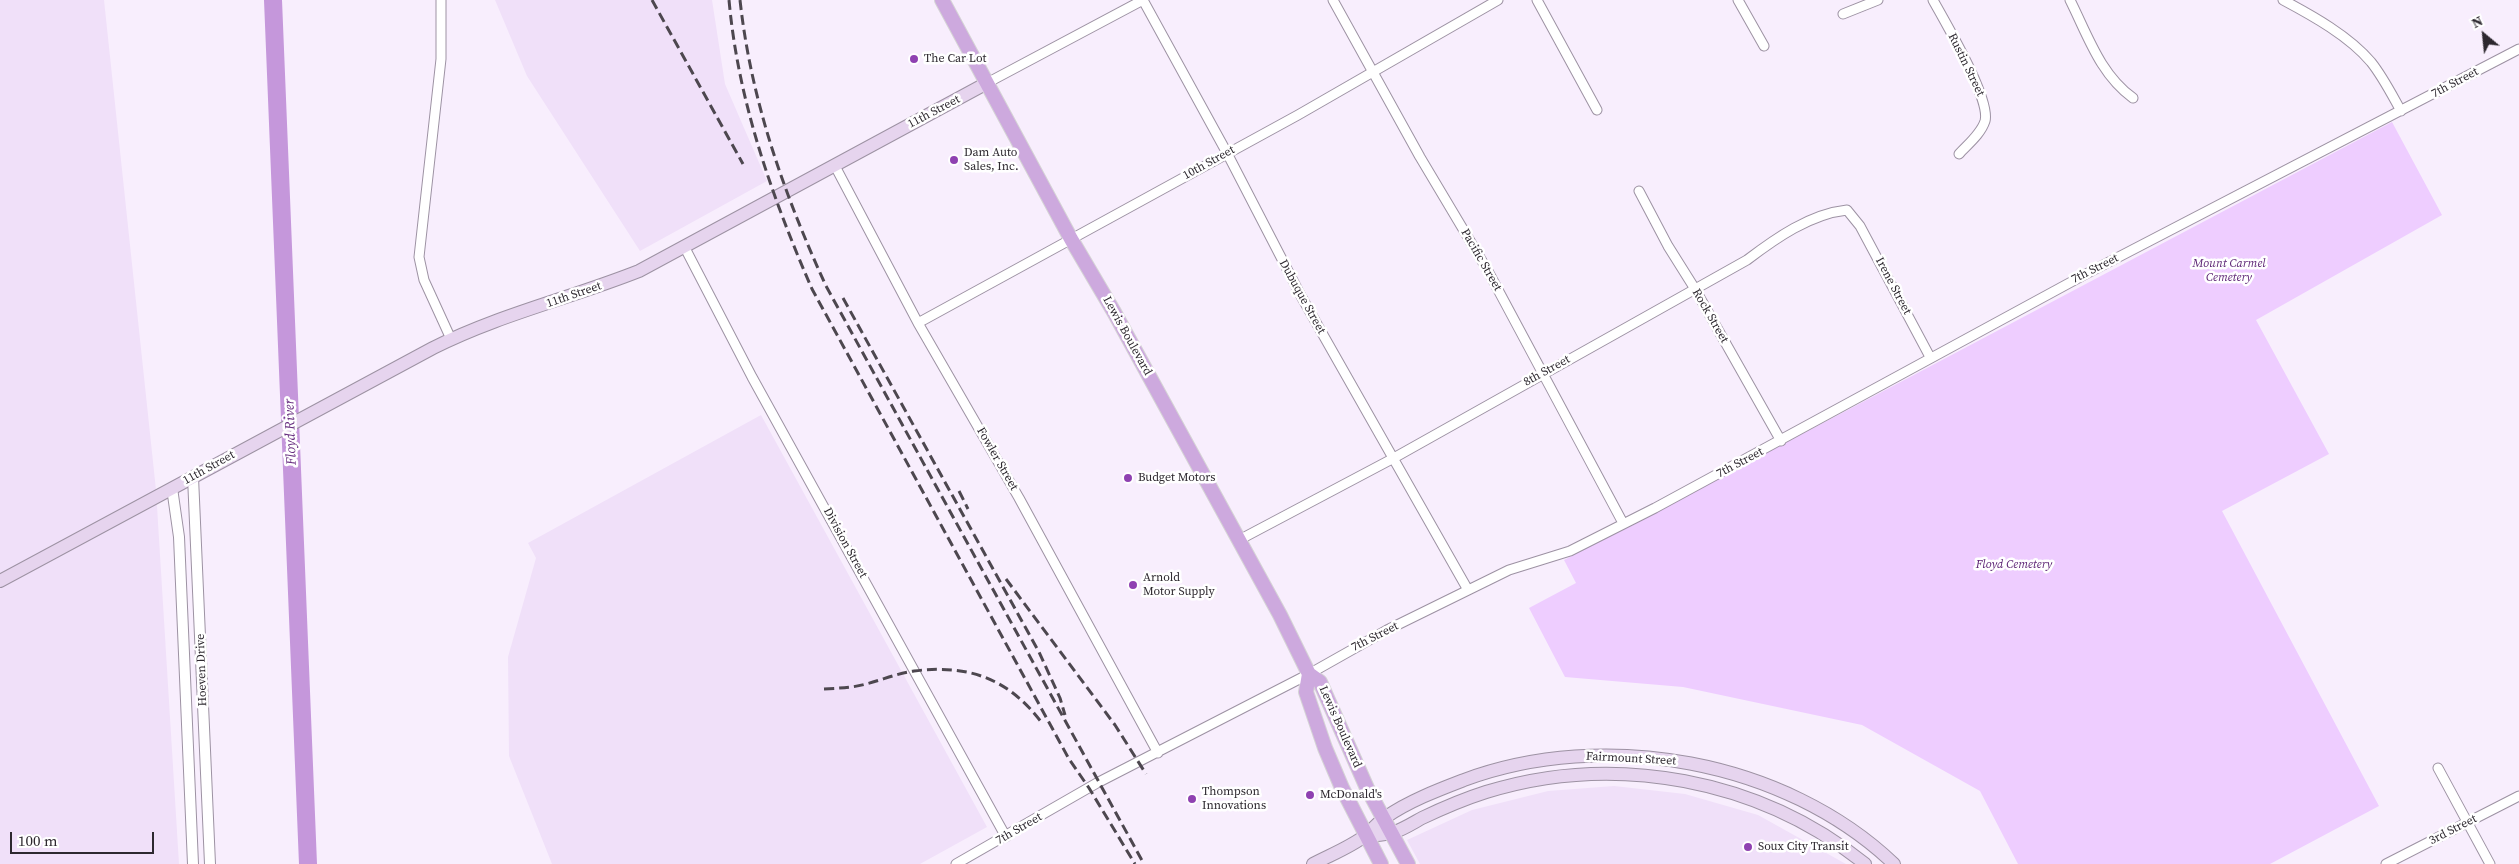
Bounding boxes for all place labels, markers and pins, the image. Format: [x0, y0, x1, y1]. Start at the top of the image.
place label: The Car Lot [924, 52, 986, 66]
marker: The Car Lot [908, 53, 920, 65]
place label: Dam Auto Sales, Inc. [964, 146, 1018, 174]
marker: Dam Auto Sales, Inc. [948, 154, 960, 166]
place label: Budget Motors [1138, 471, 1215, 485]
marker: Budget Motors [1122, 472, 1134, 484]
place label: Arnold Motor Supply [1143, 571, 1215, 599]
marker: Arnold Motor Supply [1127, 579, 1139, 591]
place label: Thompson Innovations [1202, 785, 1266, 813]
place label: McDonald's [1320, 788, 1382, 802]
marker: McDonald's [1304, 789, 1316, 801]
marker: Thompson Innovations [1186, 793, 1198, 805]
place label: Soux City Transit [1758, 840, 1849, 854]
marker: Soux City Transit [1742, 841, 1754, 853]

